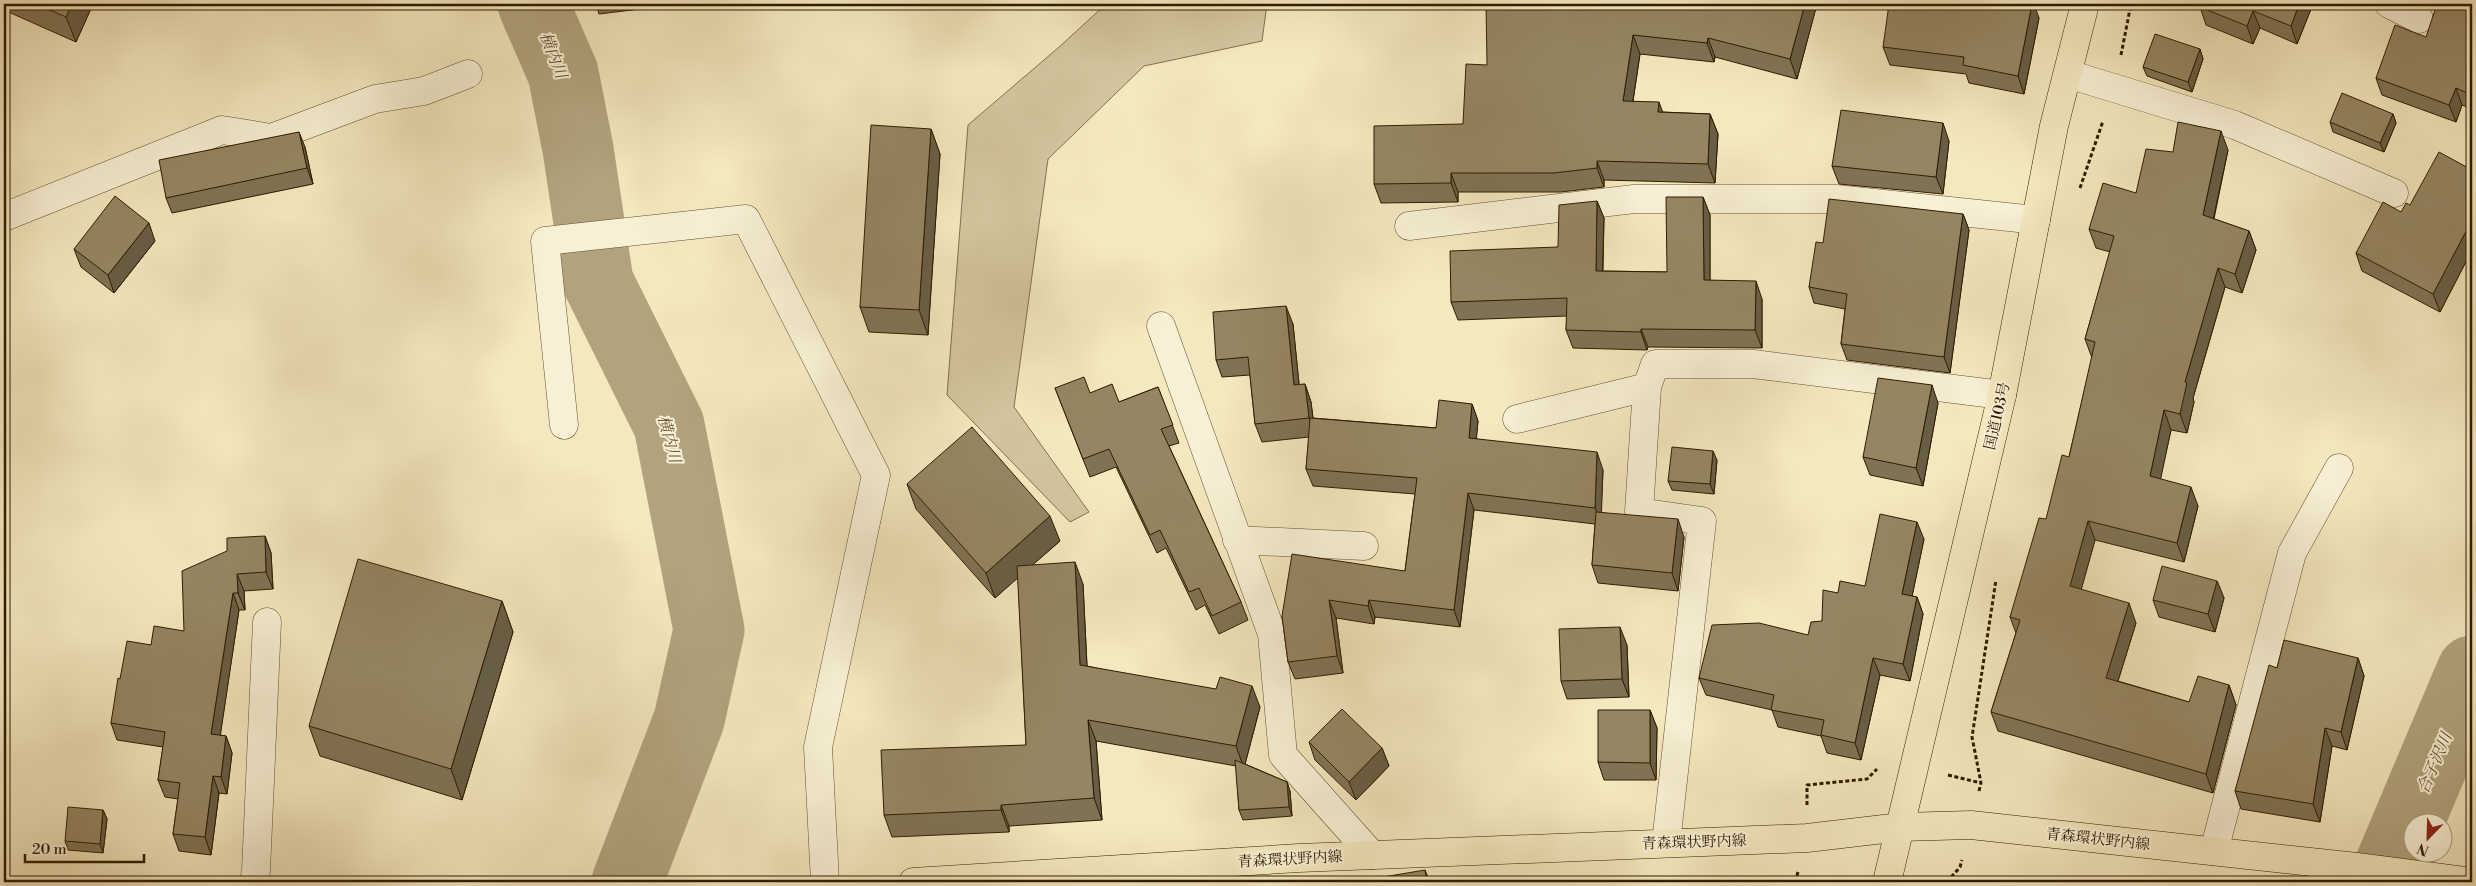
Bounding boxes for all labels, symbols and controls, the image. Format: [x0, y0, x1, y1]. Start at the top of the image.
water label: 横内川 [535, 29, 572, 83]
street label: 国道103号 [1980, 380, 2015, 452]
water label: 横内川 [653, 413, 685, 467]
water label: 合子沢川 [2413, 728, 2457, 797]
north arrow [2404, 814, 2454, 864]
street label: 青森環状野内線 [2045, 825, 2151, 854]
scale bar [25, 831, 144, 863]
street label: 青森環状野内線 [1641, 831, 1747, 854]
text: N [2415, 839, 2432, 859]
text: 20 m [32, 840, 67, 859]
street label: 青森環状野内線 [1237, 847, 1343, 872]

